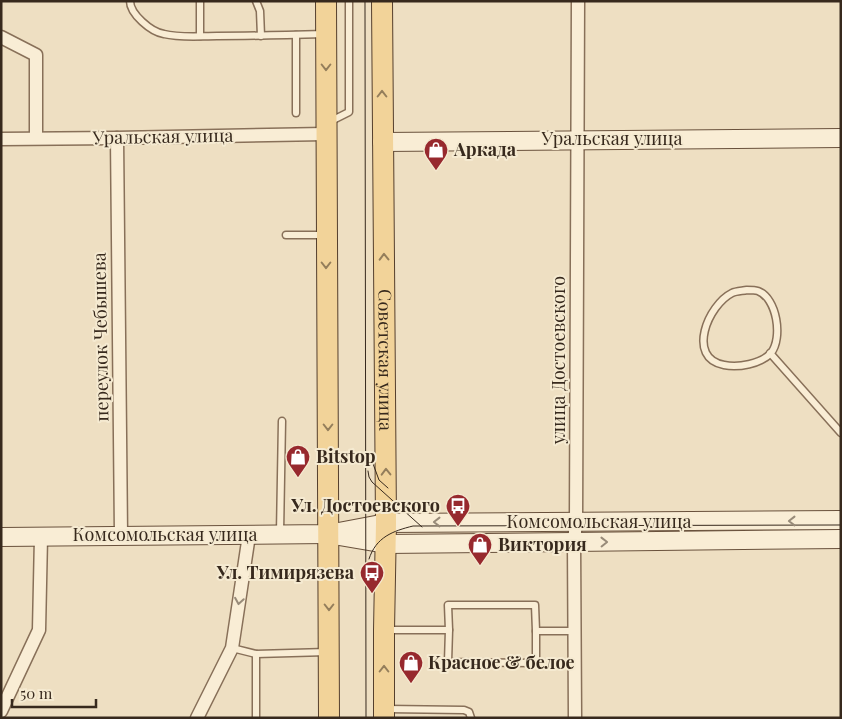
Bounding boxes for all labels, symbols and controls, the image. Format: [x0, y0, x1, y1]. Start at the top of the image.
one-way arrow [321, 64, 331, 72]
one-way arrow [377, 90, 387, 98]
street label: Уральская улица [91, 123, 234, 149]
street label: Уральская улица [541, 126, 682, 150]
shop icon: Аркада [423, 137, 449, 171]
place label: Аркада [453, 137, 517, 161]
street label: переулок Чебышева [87, 252, 113, 422]
one-way arrow [378, 252, 389, 260]
one-way arrow [321, 261, 332, 269]
street label: улица Достоевского [546, 276, 570, 445]
street label: Советская улица [373, 289, 398, 431]
one-way arrow [323, 424, 333, 432]
shop icon: Bitstop [285, 444, 311, 478]
place label: Bitstop [316, 444, 376, 468]
one-way arrow [381, 467, 391, 475]
place label: Ул. Достоевского [290, 493, 440, 517]
bus stop icon: Ул. Достоевского [445, 493, 471, 527]
street label: Комсомольская улица [507, 509, 691, 533]
one-way arrow [788, 516, 796, 526]
one-way arrow [433, 517, 440, 527]
street label: Комсомольская улица [73, 522, 257, 546]
shop icon: Виктория [467, 532, 493, 566]
place label: Виктория [498, 532, 587, 556]
one-way arrow [600, 537, 608, 547]
place label: Ул. Тимирязева [216, 560, 355, 584]
bus stop icon: Ул. Тимирязева [359, 560, 385, 594]
one-way arrow [234, 596, 244, 605]
one-way arrow [324, 604, 334, 612]
shop icon: Красное & белое [398, 650, 424, 684]
place label: Красное & белое [428, 650, 575, 674]
one-way arrow [379, 665, 389, 672]
scale bar [12, 676, 96, 708]
text: 50 m [20, 683, 53, 703]

